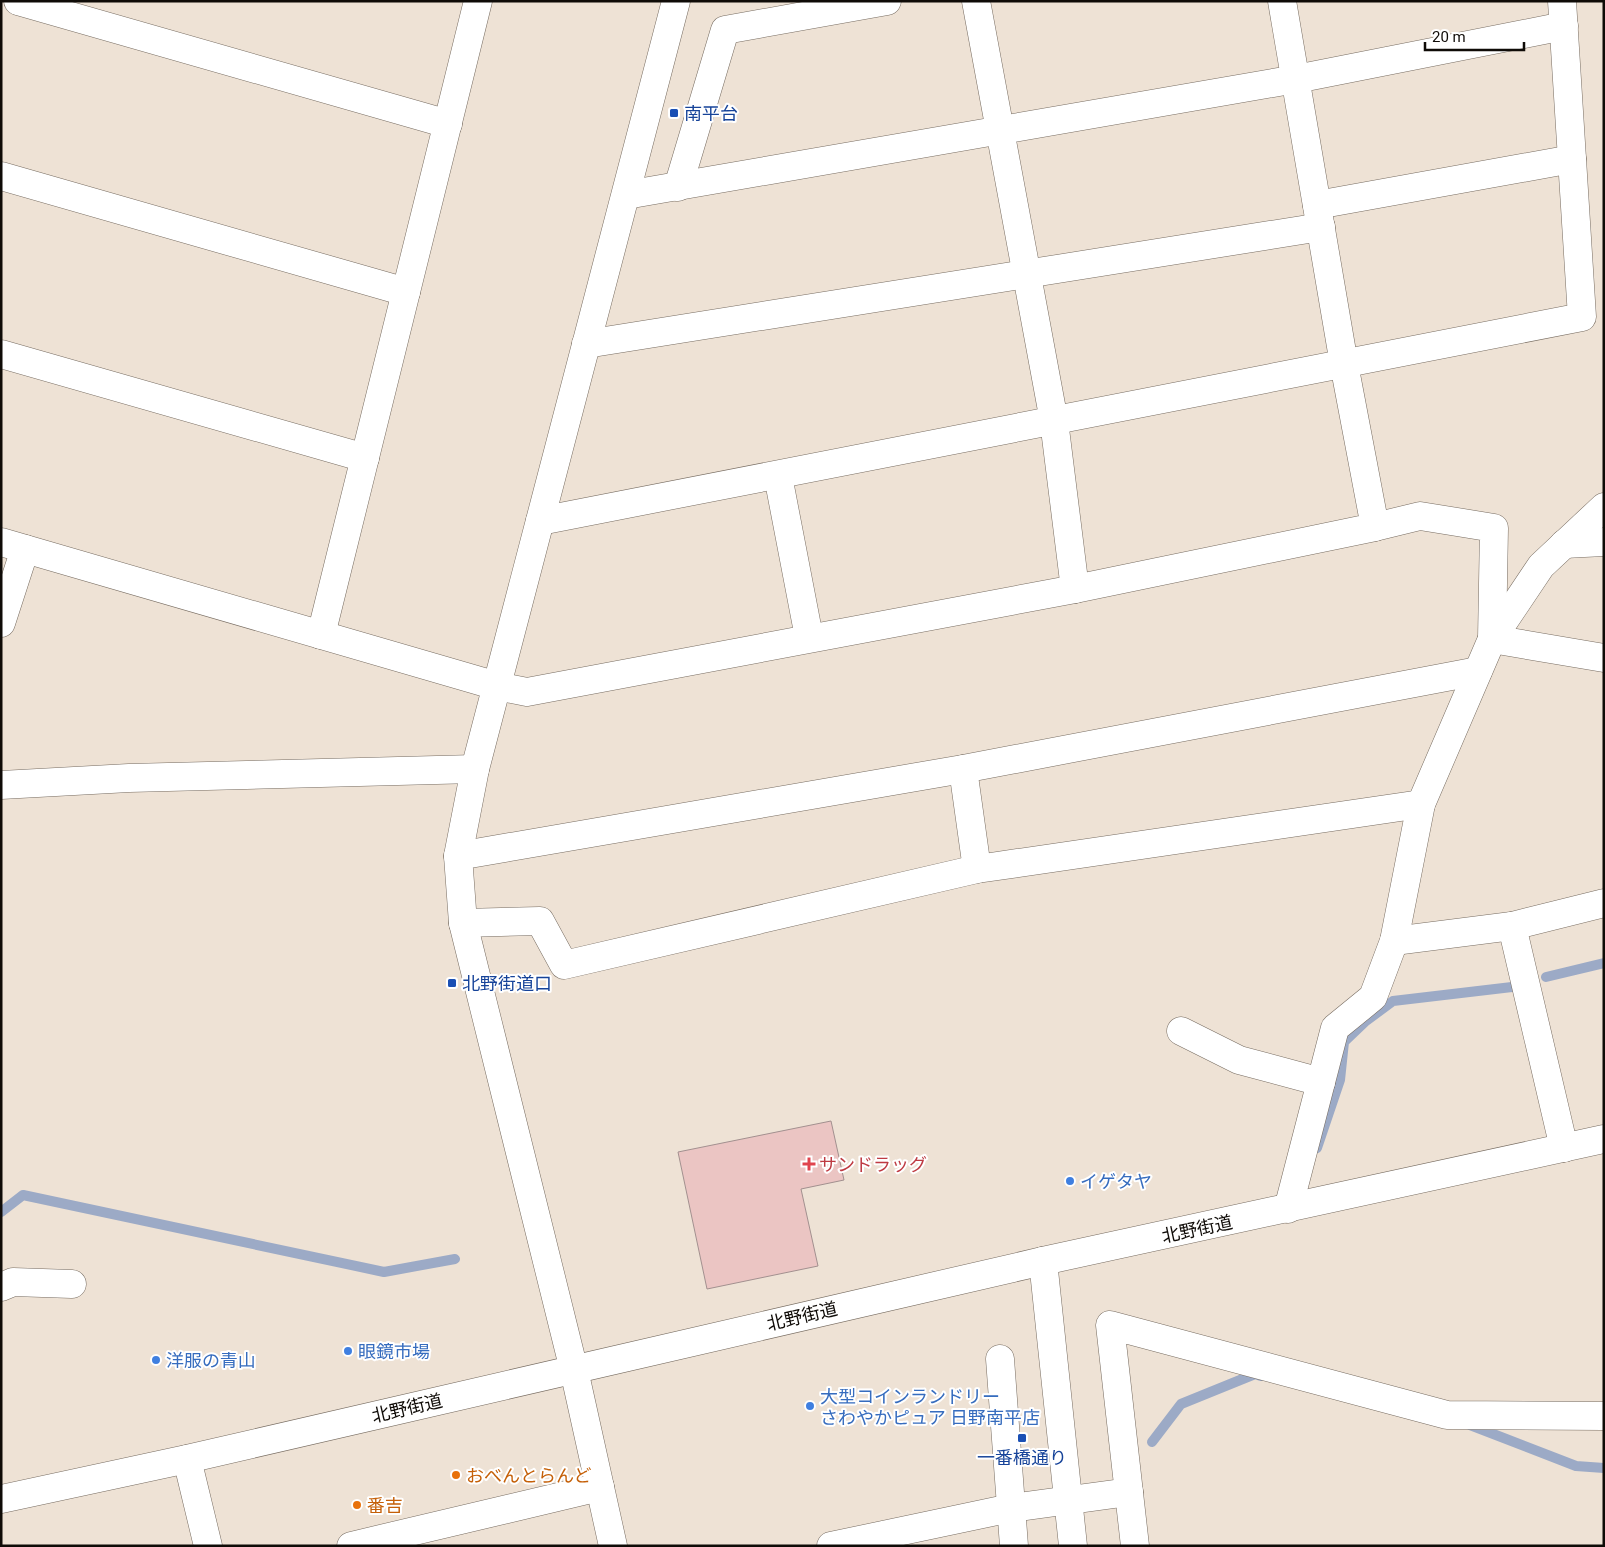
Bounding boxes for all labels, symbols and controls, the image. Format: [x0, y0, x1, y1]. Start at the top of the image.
scale bar [1425, 20, 1524, 52]
text: 20 m [1432, 28, 1466, 46]
place label: 南平台 [684, 103, 738, 124]
marker: 南平台 [668, 107, 680, 119]
place label: 北野街道口 [462, 973, 552, 994]
marker: 北野街道口 [446, 977, 458, 989]
place label: サンドラッグ [819, 1154, 927, 1175]
marker: サンドラッグ [803, 1158, 815, 1170]
place label: イゲタヤ [1080, 1171, 1152, 1192]
marker: イゲタヤ [1064, 1175, 1076, 1187]
street label: 北野街道 [1160, 1211, 1234, 1247]
street label: 北野街道 [765, 1298, 839, 1334]
place label: 眼鏡市場 [358, 1341, 430, 1362]
marker: 眼鏡市場 [342, 1345, 354, 1357]
place label: 洋服の青山 [166, 1350, 256, 1371]
marker: 洋服の青山 [150, 1354, 162, 1366]
place label: 大型コインランドリー さわやかピュア 日野南平店 [820, 1386, 1040, 1428]
street label: 北野街道 [370, 1390, 444, 1426]
marker: 大型コインランドリー さわやかピュア 日野南平店 [804, 1400, 816, 1412]
marker: 一番橋通り [1016, 1432, 1028, 1444]
place label: 一番橋通り [977, 1447, 1067, 1468]
place label: おべんとらんど [466, 1465, 591, 1486]
marker: おべんとらんど [450, 1469, 462, 1481]
place label: 番吉 [367, 1495, 403, 1516]
marker: 番吉 [351, 1499, 363, 1511]

